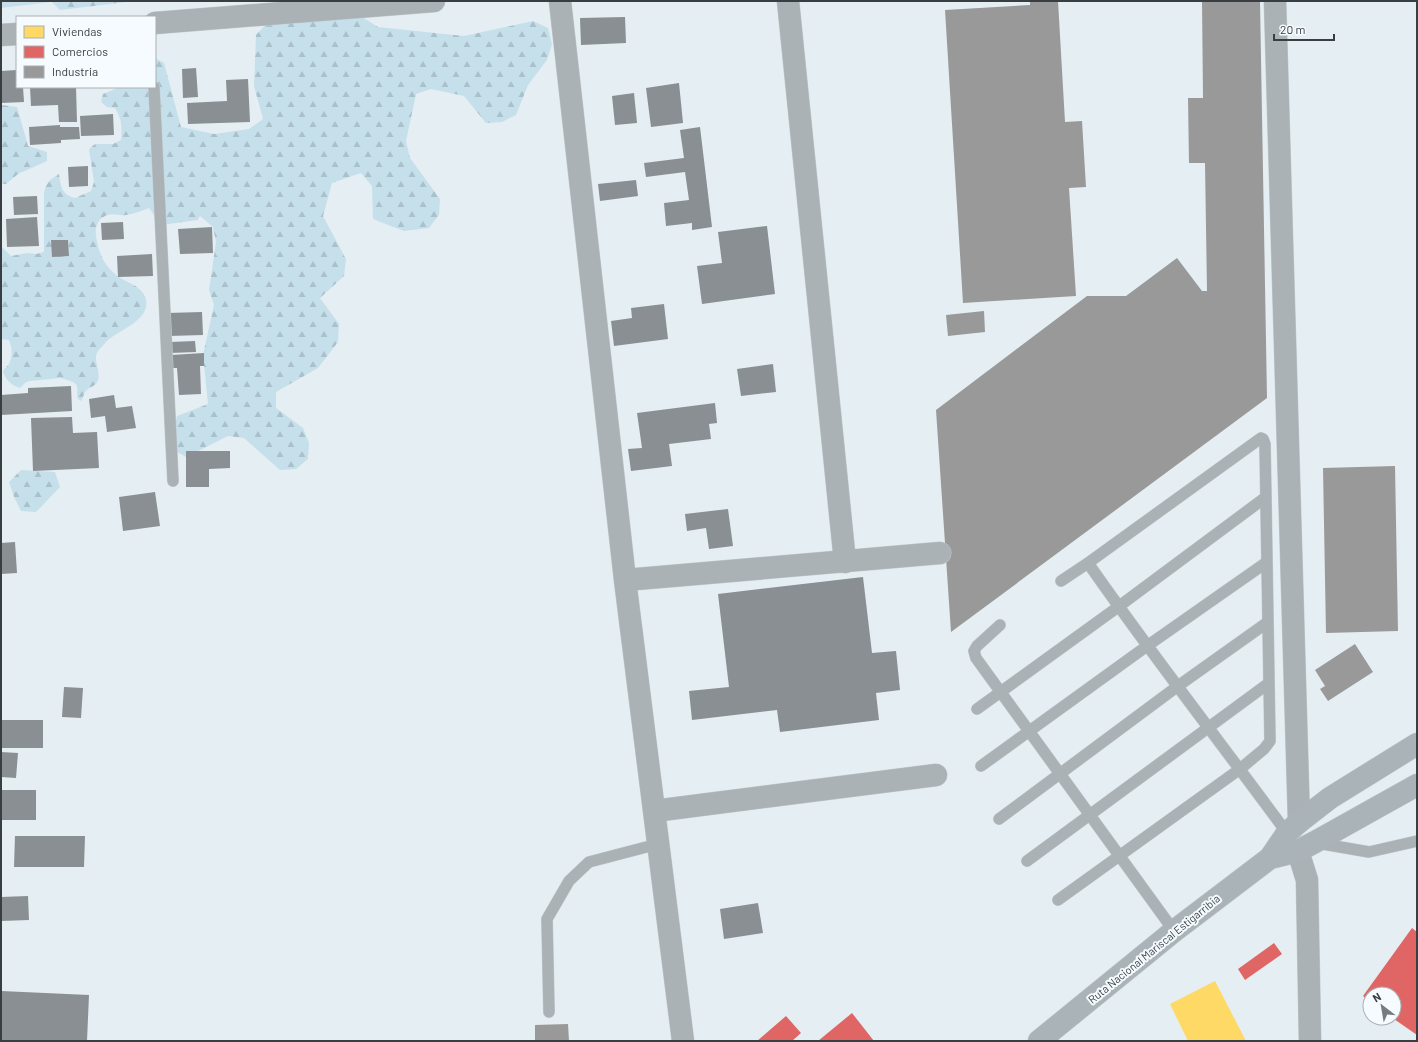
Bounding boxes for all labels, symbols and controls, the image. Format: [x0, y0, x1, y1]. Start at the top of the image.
legend [16, 16, 156, 88]
scale bar [1274, 16, 1334, 42]
text: 20 m [1280, 22, 1306, 36]
text: Viviendas [52, 24, 102, 38]
text: Comercios [52, 44, 108, 58]
text: Industria [52, 64, 98, 78]
street label: Ruta Nacional Mariscal Estigarribia [1085, 891, 1222, 1006]
north arrow [1362, 986, 1402, 1026]
text: N [1370, 990, 1383, 1004]

